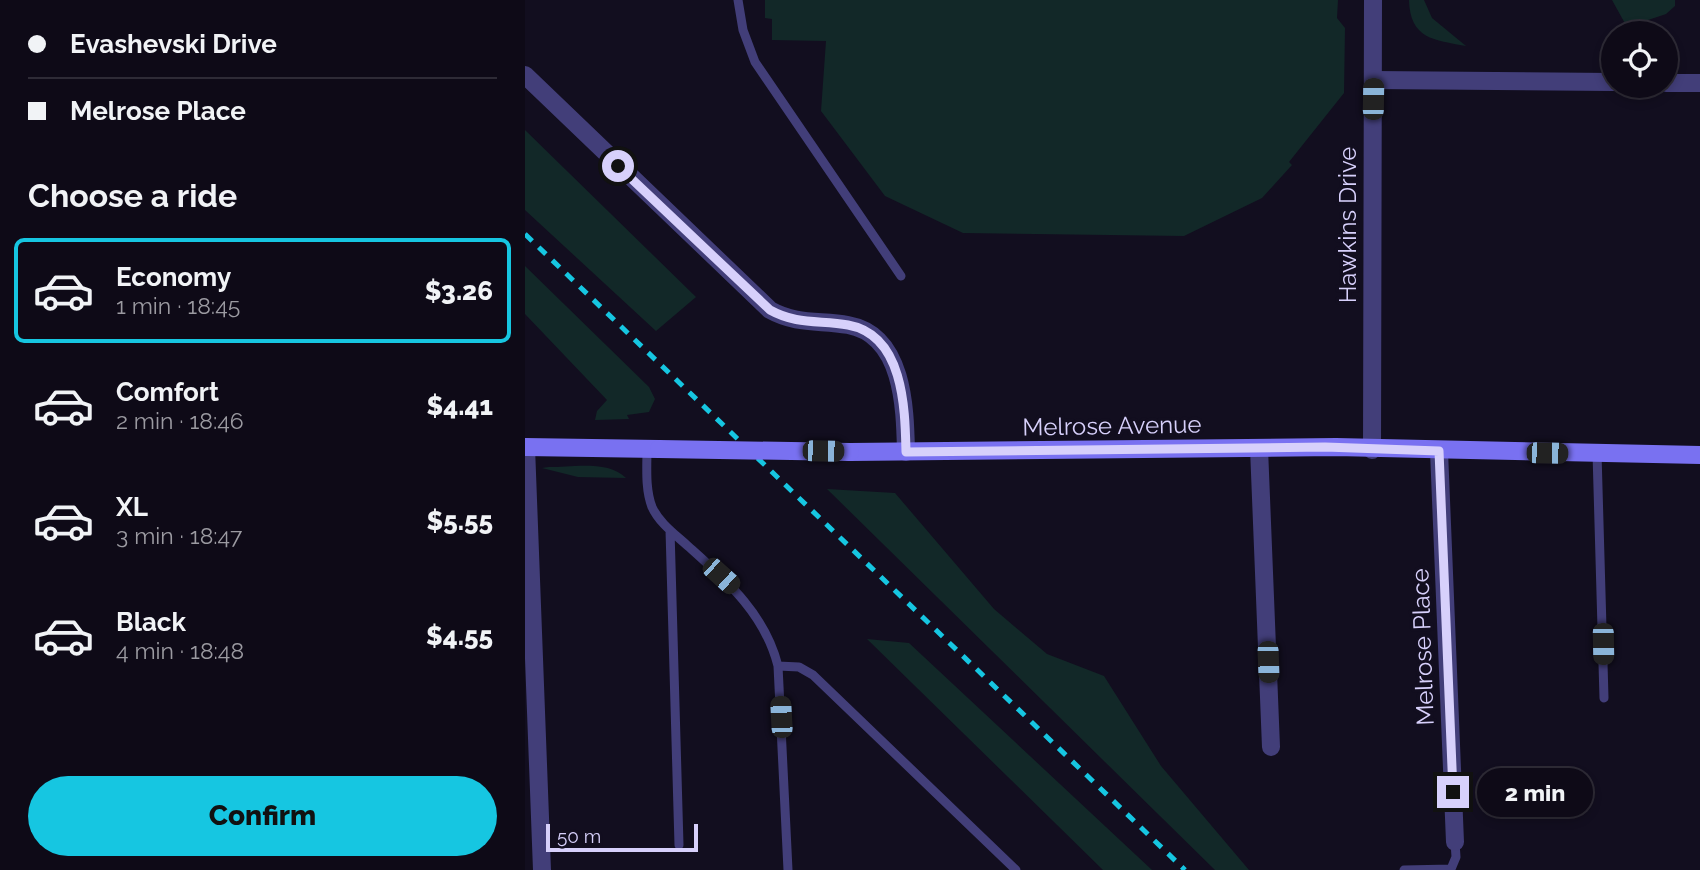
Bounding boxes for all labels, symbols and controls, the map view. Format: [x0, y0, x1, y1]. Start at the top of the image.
map controls [1601, 21, 1678, 98]
button: locate [1601, 21, 1678, 98]
text: Evashevski Drive [70, 29, 277, 59]
car [1363, 78, 1384, 120]
text: Melrose Place [70, 96, 246, 126]
street label: Hawkins Drive [1333, 147, 1362, 303]
route start [602, 150, 634, 182]
text: Choose a ride [28, 177, 237, 214]
icon: car [32, 259, 95, 322]
text: Economy [116, 262, 231, 292]
text: $3.26 [425, 276, 493, 306]
text: 1 min · 18:45 [116, 292, 240, 319]
icon: car [32, 374, 95, 437]
text: Comfort [116, 377, 219, 407]
text: $4.41 [427, 391, 493, 421]
text: 2 min · 18:46 [116, 407, 244, 434]
street label: Melrose Avenue [1022, 409, 1202, 442]
car [802, 440, 845, 462]
car [1526, 442, 1569, 464]
icon: car [32, 489, 95, 552]
text: XL [116, 492, 148, 522]
text: $5.55 [427, 506, 493, 536]
text: 3 min · 18:47 [116, 522, 242, 549]
car [699, 554, 744, 598]
street label: Melrose Place [1405, 568, 1440, 726]
icon: car [32, 604, 95, 667]
text: Black [116, 607, 186, 637]
text: $4.55 [426, 621, 493, 651]
car [1593, 623, 1614, 665]
text: 4 min · 18:48 [116, 637, 244, 664]
car [1257, 641, 1280, 683]
car [770, 695, 793, 739]
callout: 2 min [1478, 768, 1593, 816]
button: Confirm [28, 776, 497, 856]
route end [1437, 776, 1469, 808]
text: 2 min [1505, 779, 1565, 806]
scale bar [546, 821, 698, 853]
text: 50 m [557, 825, 601, 847]

